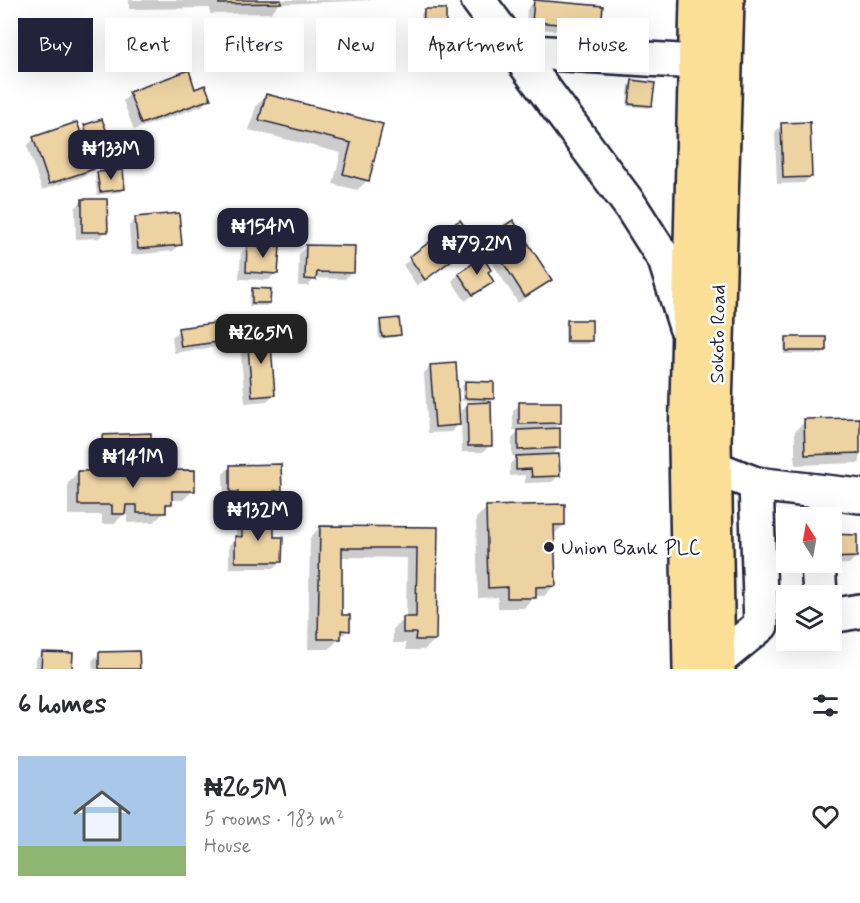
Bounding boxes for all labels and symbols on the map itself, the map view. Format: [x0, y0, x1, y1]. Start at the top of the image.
pin: ₦133M [69, 130, 153, 181]
pin: ₦154M [221, 208, 305, 259]
pin: ₦79.2M [428, 225, 526, 276]
street label: Sokoto Road [704, 284, 733, 384]
pin: ₦265M [219, 314, 303, 365]
pin: ₦141M [91, 438, 175, 489]
pin: ₦132M [216, 491, 300, 542]
north arrow [776, 507, 842, 573]
place label: Union Bank PLC [561, 535, 701, 562]
marker: Union Bank PLC [542, 540, 556, 554]

